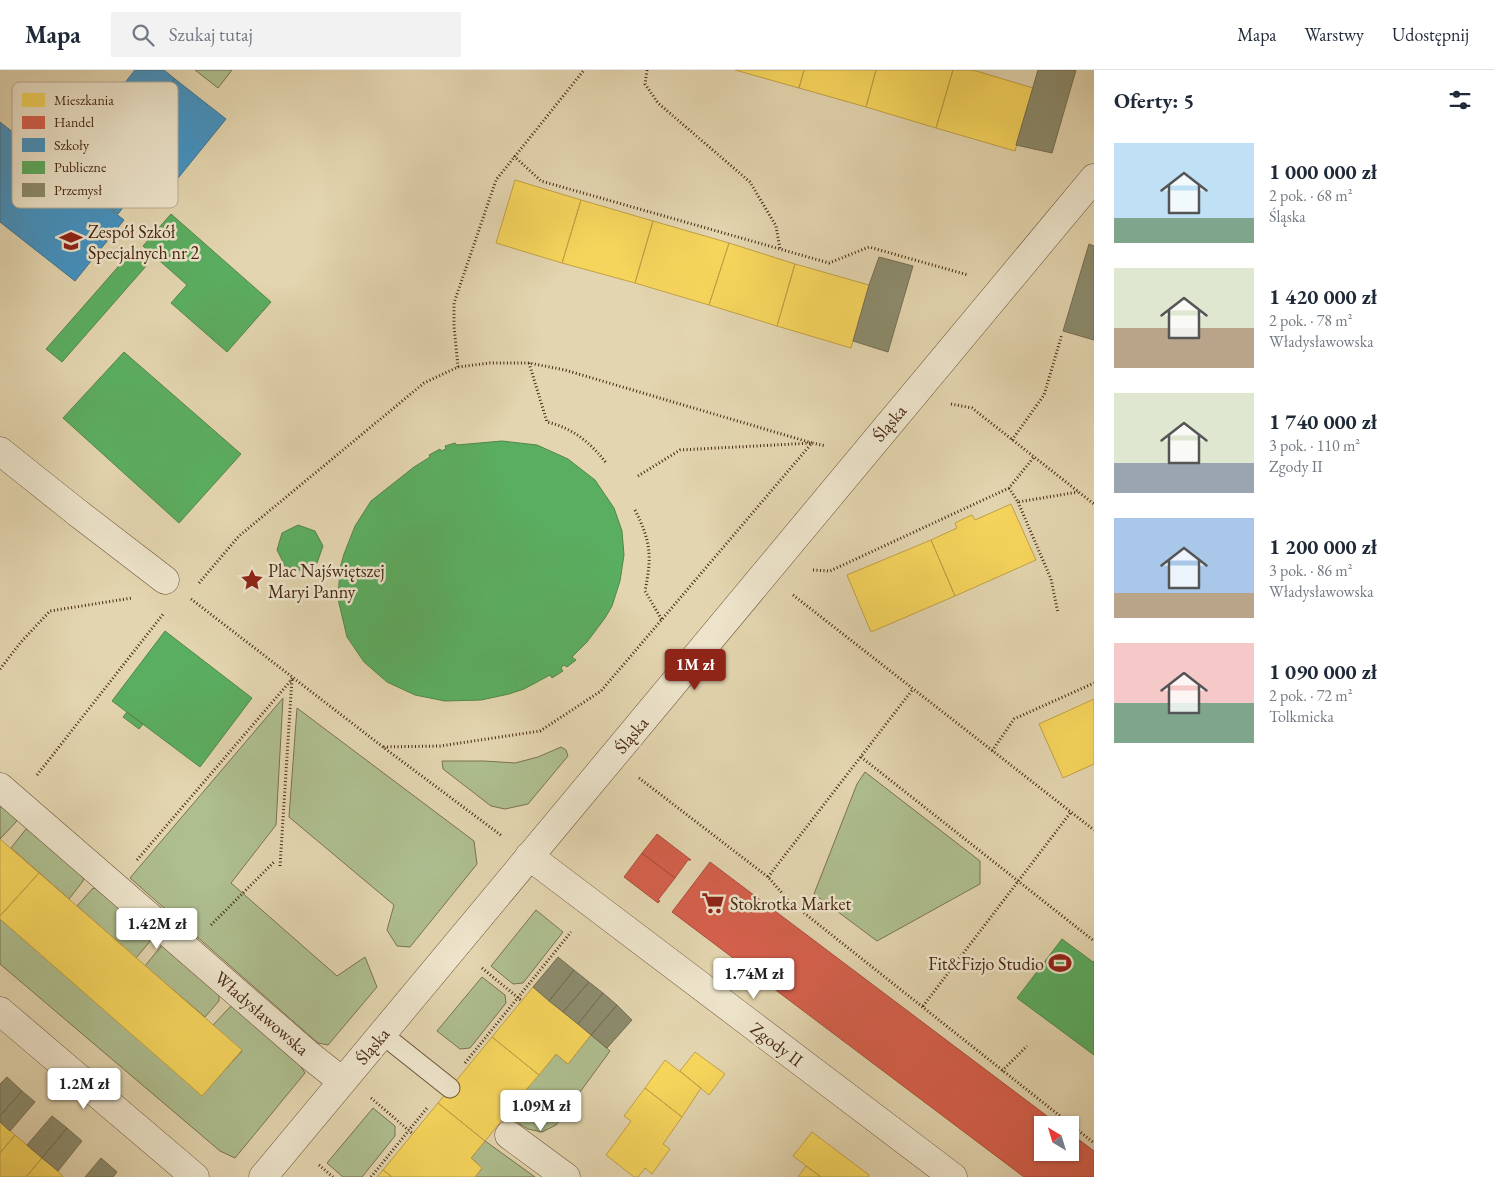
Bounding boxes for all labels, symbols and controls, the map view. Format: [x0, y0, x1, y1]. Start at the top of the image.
search box [111, 12, 461, 57]
text: Mapa [25, 19, 81, 50]
icon: search [129, 21, 157, 49]
text: Szukaj tutaj [169, 22, 253, 47]
text: Mapa [1237, 23, 1276, 46]
text: Warstwy [1304, 23, 1364, 46]
text: Udostępnij [1392, 23, 1469, 46]
legend [12, 82, 178, 208]
icon: filters [1446, 86, 1474, 114]
text: Oferty: 5 [1114, 87, 1194, 114]
text: Mieszkania [54, 91, 114, 109]
text: Handel [54, 113, 95, 131]
text: Szkoły [54, 136, 90, 154]
text: Publiczne [54, 158, 107, 176]
text: 1 000 000 zł [1269, 158, 1377, 185]
icon: home [1154, 163, 1214, 223]
text: Przemysł [54, 181, 102, 199]
text: 2 pok. · 68 m² [1269, 185, 1352, 206]
text: Śląska [1269, 206, 1306, 227]
place label: Zespół Szkół Specjalnych nr 2 [88, 220, 200, 264]
school or university icon: Zespół Szkół Specjalnych nr 2 [58, 228, 84, 254]
text: 1 420 000 zł [1269, 283, 1377, 310]
icon: home [1154, 288, 1214, 348]
text: 2 pok. · 78 m² [1269, 310, 1352, 331]
text: Władysławowska [1269, 331, 1374, 352]
street label: Śląska [867, 399, 912, 446]
text: 1 740 000 zł [1269, 408, 1377, 435]
icon: home [1154, 413, 1214, 473]
text: 3 pok. · 110 m² [1269, 435, 1360, 456]
text: Zgody II [1269, 456, 1323, 477]
text: 1 200 000 zł [1269, 533, 1377, 560]
icon: home [1154, 538, 1214, 598]
place label: Plac Najświętszej Maryi Panny [268, 559, 384, 603]
text: 3 pok. · 86 m² [1269, 560, 1352, 581]
place icon: Plac Najświętszej Maryi Panny [239, 567, 265, 593]
text: Władysławowska [1269, 581, 1374, 602]
pin: 1M zł [660, 648, 730, 691]
text: 1M zł [676, 654, 714, 675]
text: 1 090 000 zł [1269, 658, 1377, 685]
icon: home [1154, 663, 1214, 723]
text: 2 pok. · 72 m² [1269, 685, 1352, 706]
text: Tolkmicka [1269, 706, 1334, 727]
street label: Śląska [609, 711, 654, 758]
supermarket icon: Stokrotka Market [700, 890, 726, 916]
place label: Stokrotka Market [730, 892, 851, 915]
pin: 1.42M zł [105, 908, 209, 950]
text: 1.42M zł [127, 913, 187, 934]
sports icon: Fit&Fizjo Studio [1047, 950, 1073, 976]
place label: Fit&Fizjo Studio [928, 952, 1044, 975]
pin: 1.74M zł [702, 958, 806, 1000]
text: 1.74M zł [724, 963, 784, 984]
street label: Władysławowska [210, 966, 315, 1061]
street label: Zgody II [746, 1017, 808, 1071]
street label: Śląska [350, 1022, 395, 1069]
pin: 1.2M zł [38, 1068, 130, 1110]
text: 1.2M zł [59, 1073, 109, 1094]
pin: 1.09M zł [489, 1090, 593, 1132]
text: 1.09M zł [511, 1095, 571, 1116]
north arrow [1034, 1116, 1079, 1161]
map controls [1034, 1116, 1079, 1161]

